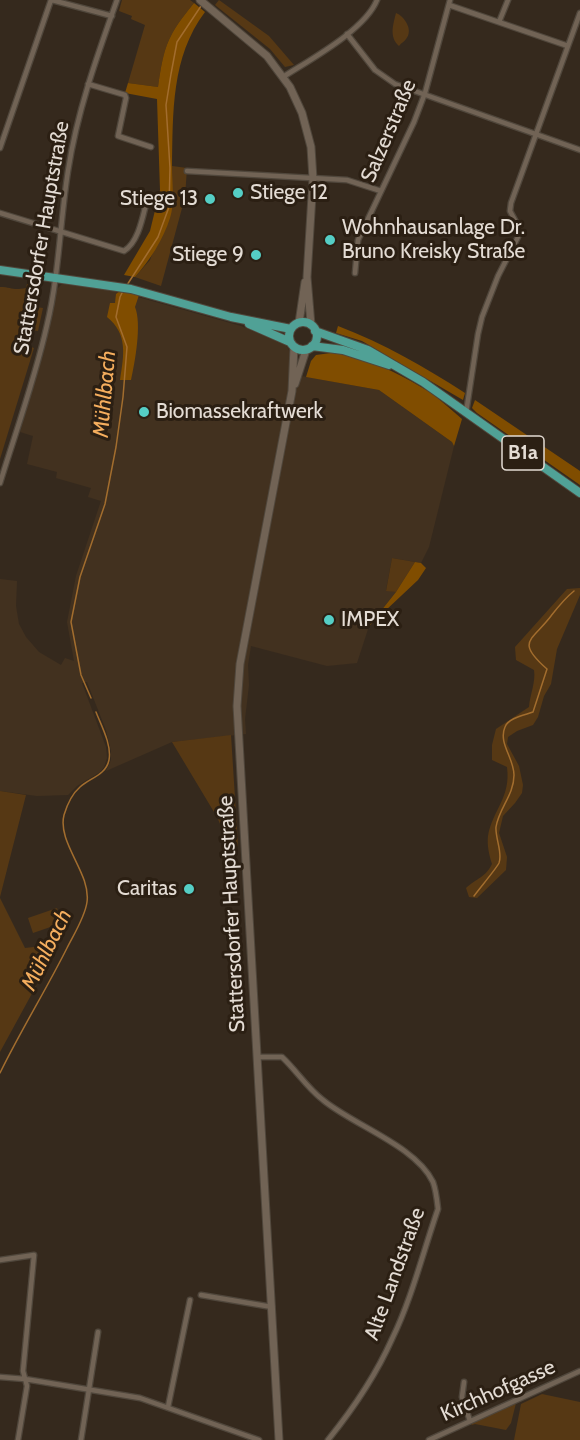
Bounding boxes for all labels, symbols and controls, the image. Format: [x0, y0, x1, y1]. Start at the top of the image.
street label: Salzerstraße [356, 76, 422, 186]
street label: Stattersdorfer Hauptstraße [9, 119, 75, 357]
place label: Stiege 12 [250, 180, 328, 206]
place label: Stiege 13 [120, 186, 198, 212]
marker: Stiege 12 [231, 186, 245, 200]
marker: Stiege 13 [203, 192, 217, 206]
place label: Wohnhausanlage Dr. Bruno Kreisky Straße [342, 215, 525, 265]
marker: Wohnhausanlage Dr. Bruno Kreisky Straße [323, 233, 337, 247]
place label: Stiege 9 [172, 242, 244, 268]
marker: Stiege 9 [249, 248, 263, 262]
water label: Mühlbach [88, 350, 122, 438]
place label: Biomassekraftwerk [156, 399, 323, 425]
marker: Biomassekraftwerk [137, 405, 151, 419]
road number: B1a [502, 436, 544, 470]
place label: IMPEX [341, 607, 399, 633]
marker: IMPEX [322, 613, 336, 627]
street label: Stattersdorfer Hauptstraße [213, 795, 251, 1033]
place label: Caritas [117, 876, 177, 902]
marker: Caritas [182, 882, 196, 896]
water label: Mühlbach [16, 905, 78, 995]
street label: Alte Landstraße [359, 1204, 431, 1344]
street label: Kirchhofgasse [437, 1355, 559, 1427]

